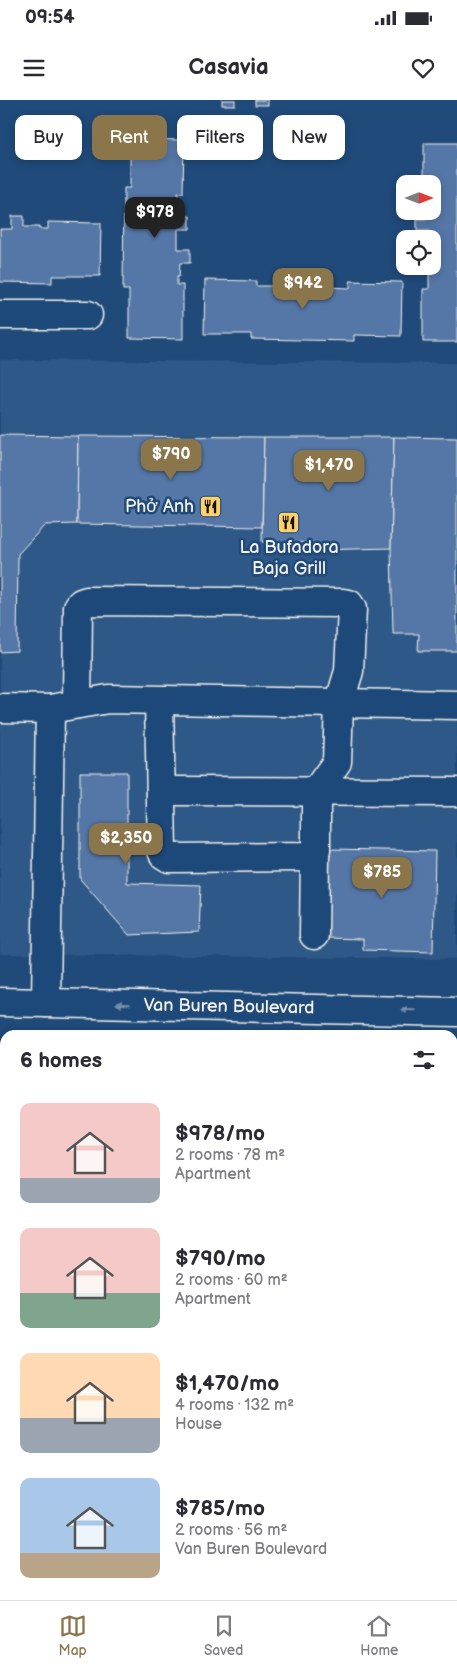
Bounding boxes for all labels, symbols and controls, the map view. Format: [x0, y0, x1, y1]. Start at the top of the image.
text: 09:54 [25, 6, 75, 29]
icon: menu [20, 54, 48, 82]
text: Casavia [188, 54, 269, 81]
icon: heart [409, 54, 437, 82]
chip: Buy [15, 115, 82, 160]
chip: Rent [92, 115, 167, 160]
chip: Filters [177, 115, 263, 160]
chip: New [273, 115, 345, 160]
north arrow [396, 175, 441, 220]
map controls [396, 175, 441, 275]
pin: $978 [125, 196, 185, 239]
text: $978 [136, 203, 174, 222]
button: locate [396, 230, 441, 275]
pin: $942 [273, 268, 333, 310]
text: $942 [284, 274, 322, 293]
pin: $790 [141, 438, 201, 481]
text: $790 [152, 445, 190, 464]
pin: $1,470 [288, 450, 370, 492]
text: $1,470 [304, 456, 354, 475]
restaurant icon: Phở Anh [198, 494, 222, 518]
place label: Phở Anh [125, 496, 194, 517]
restaurant icon: La Bufadora Baja Grill [277, 510, 301, 534]
place label: La Bufadora Baja Grill [239, 537, 339, 579]
pin: $2,350 [85, 822, 167, 865]
text: $2,350 [100, 829, 152, 848]
pin: $785 [352, 856, 412, 899]
text: $785 [363, 863, 401, 882]
street label: Van Buren Boulevard [143, 995, 315, 1018]
one-way arrow [115, 1000, 131, 1008]
one-way arrow [400, 1006, 416, 1014]
icon: filters [410, 1046, 438, 1074]
text: 6 homes [20, 1048, 102, 1073]
text: $978/mo [175, 1121, 265, 1146]
icon: home [60, 1123, 120, 1183]
text: 2 rooms · 78 m² [175, 1146, 285, 1165]
text: Apartment [175, 1165, 251, 1184]
text: $790/mo [175, 1246, 266, 1271]
icon: home [60, 1248, 120, 1308]
text: 2 rooms · 60 m² [175, 1271, 288, 1290]
text: Apartment [175, 1290, 251, 1309]
text: $1,470/mo [175, 1371, 279, 1396]
icon: home [60, 1373, 120, 1433]
text: 4 rooms · 132 m² [175, 1396, 294, 1415]
text: House [175, 1415, 222, 1434]
text: $785/mo [175, 1496, 265, 1521]
icon: home [60, 1498, 120, 1558]
text: 2 rooms · 56 m² [175, 1521, 287, 1540]
text: Van Buren Boulevard [175, 1540, 327, 1559]
tab: Map [59, 1612, 87, 1659]
tab: Saved [204, 1612, 243, 1659]
tab: Home [360, 1612, 398, 1659]

